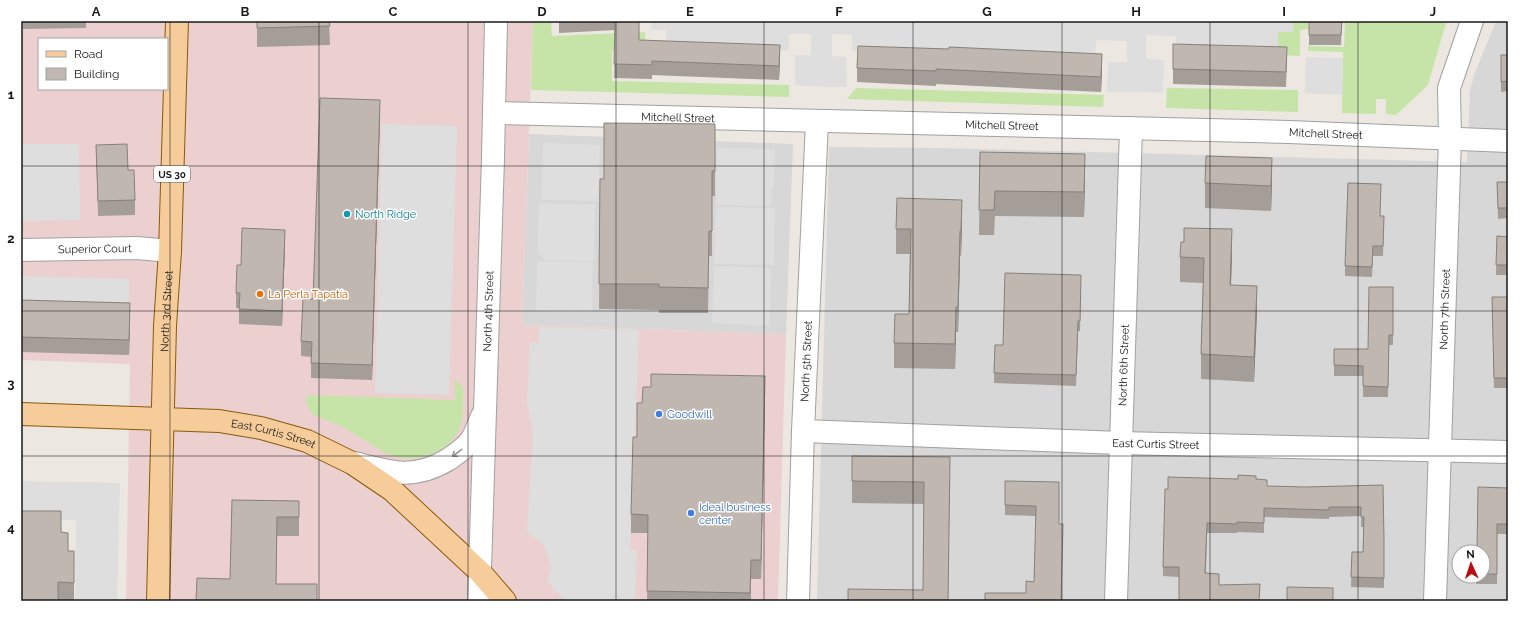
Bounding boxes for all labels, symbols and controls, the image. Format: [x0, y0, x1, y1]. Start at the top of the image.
text: A [92, 4, 101, 19]
text: B [241, 4, 250, 19]
text: C [389, 4, 398, 19]
text: D [537, 4, 547, 19]
text: E [686, 4, 694, 19]
text: F [835, 4, 843, 19]
text: G [982, 4, 992, 19]
text: H [1131, 4, 1141, 19]
text: I [1282, 4, 1286, 19]
text: J [1430, 4, 1436, 19]
legend [38, 38, 168, 90]
text: Road [74, 47, 103, 61]
text: Building [74, 67, 120, 81]
text: 1 [8, 87, 15, 102]
street label: Mitchell Street [641, 110, 715, 125]
street label: Mitchell Street [965, 118, 1039, 133]
street label: Mitchell Street [1289, 126, 1363, 142]
road number: US 30 [154, 166, 190, 182]
place label: North Ridge [355, 208, 417, 221]
marker: North Ridge [342, 209, 352, 219]
text: 2 [7, 231, 15, 246]
street label: Superior Court [58, 242, 132, 256]
street label: North 7th Street [1437, 268, 1453, 350]
street label: North 3rd Street [158, 270, 176, 352]
street label: North 4th Street [481, 270, 496, 352]
place label: La Perla Tapatía [268, 288, 348, 301]
marker: La Perla Tapatía [255, 289, 265, 299]
street label: North 5th Street [798, 320, 815, 402]
street label: North 6th Street [1116, 324, 1132, 406]
text: 3 [7, 376, 15, 391]
place label: Goodwill [667, 408, 712, 421]
marker: Goodwill [654, 409, 664, 419]
street label: East Curtis Street [230, 417, 318, 451]
street label: East Curtis Street [1112, 437, 1200, 452]
one-way arrow [451, 449, 462, 458]
place label: Ideal business center [699, 501, 771, 527]
marker: Ideal business center [686, 508, 696, 518]
text: 4 [7, 520, 15, 535]
north arrow [1451, 544, 1491, 584]
text: N [1466, 548, 1475, 561]

